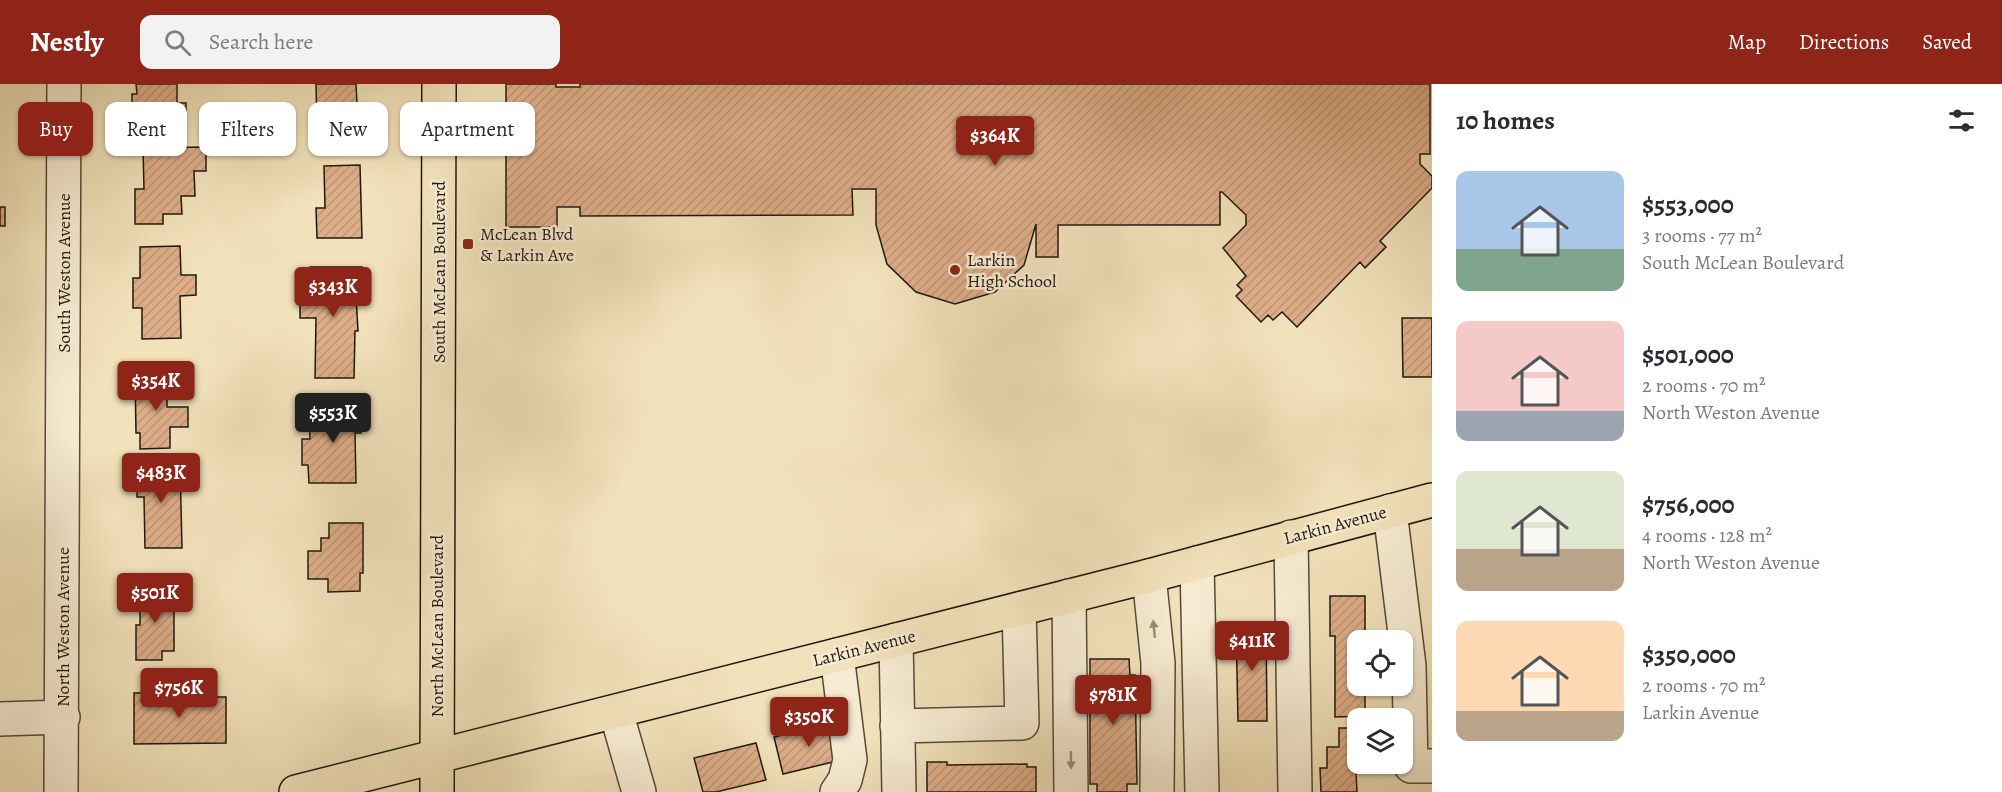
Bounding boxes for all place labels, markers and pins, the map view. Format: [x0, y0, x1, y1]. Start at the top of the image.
pin: $364K [953, 116, 1037, 167]
place label: McLean Blvd & Larkin Ave [480, 222, 574, 267]
marker: McLean Blvd & Larkin Ave [461, 237, 475, 251]
place label: Larkin High School [967, 248, 1057, 293]
marker: Larkin High School [948, 263, 962, 277]
pin: $343K [291, 267, 375, 318]
pin: $354K [114, 361, 198, 412]
pin: $553K [291, 393, 375, 444]
pin: $483K [119, 453, 203, 504]
pin: $501K [113, 573, 197, 624]
pin: $411K [1210, 621, 1294, 672]
pin: $756K [137, 668, 221, 719]
pin: $781K [1071, 675, 1155, 726]
pin: $350K [767, 697, 851, 748]

